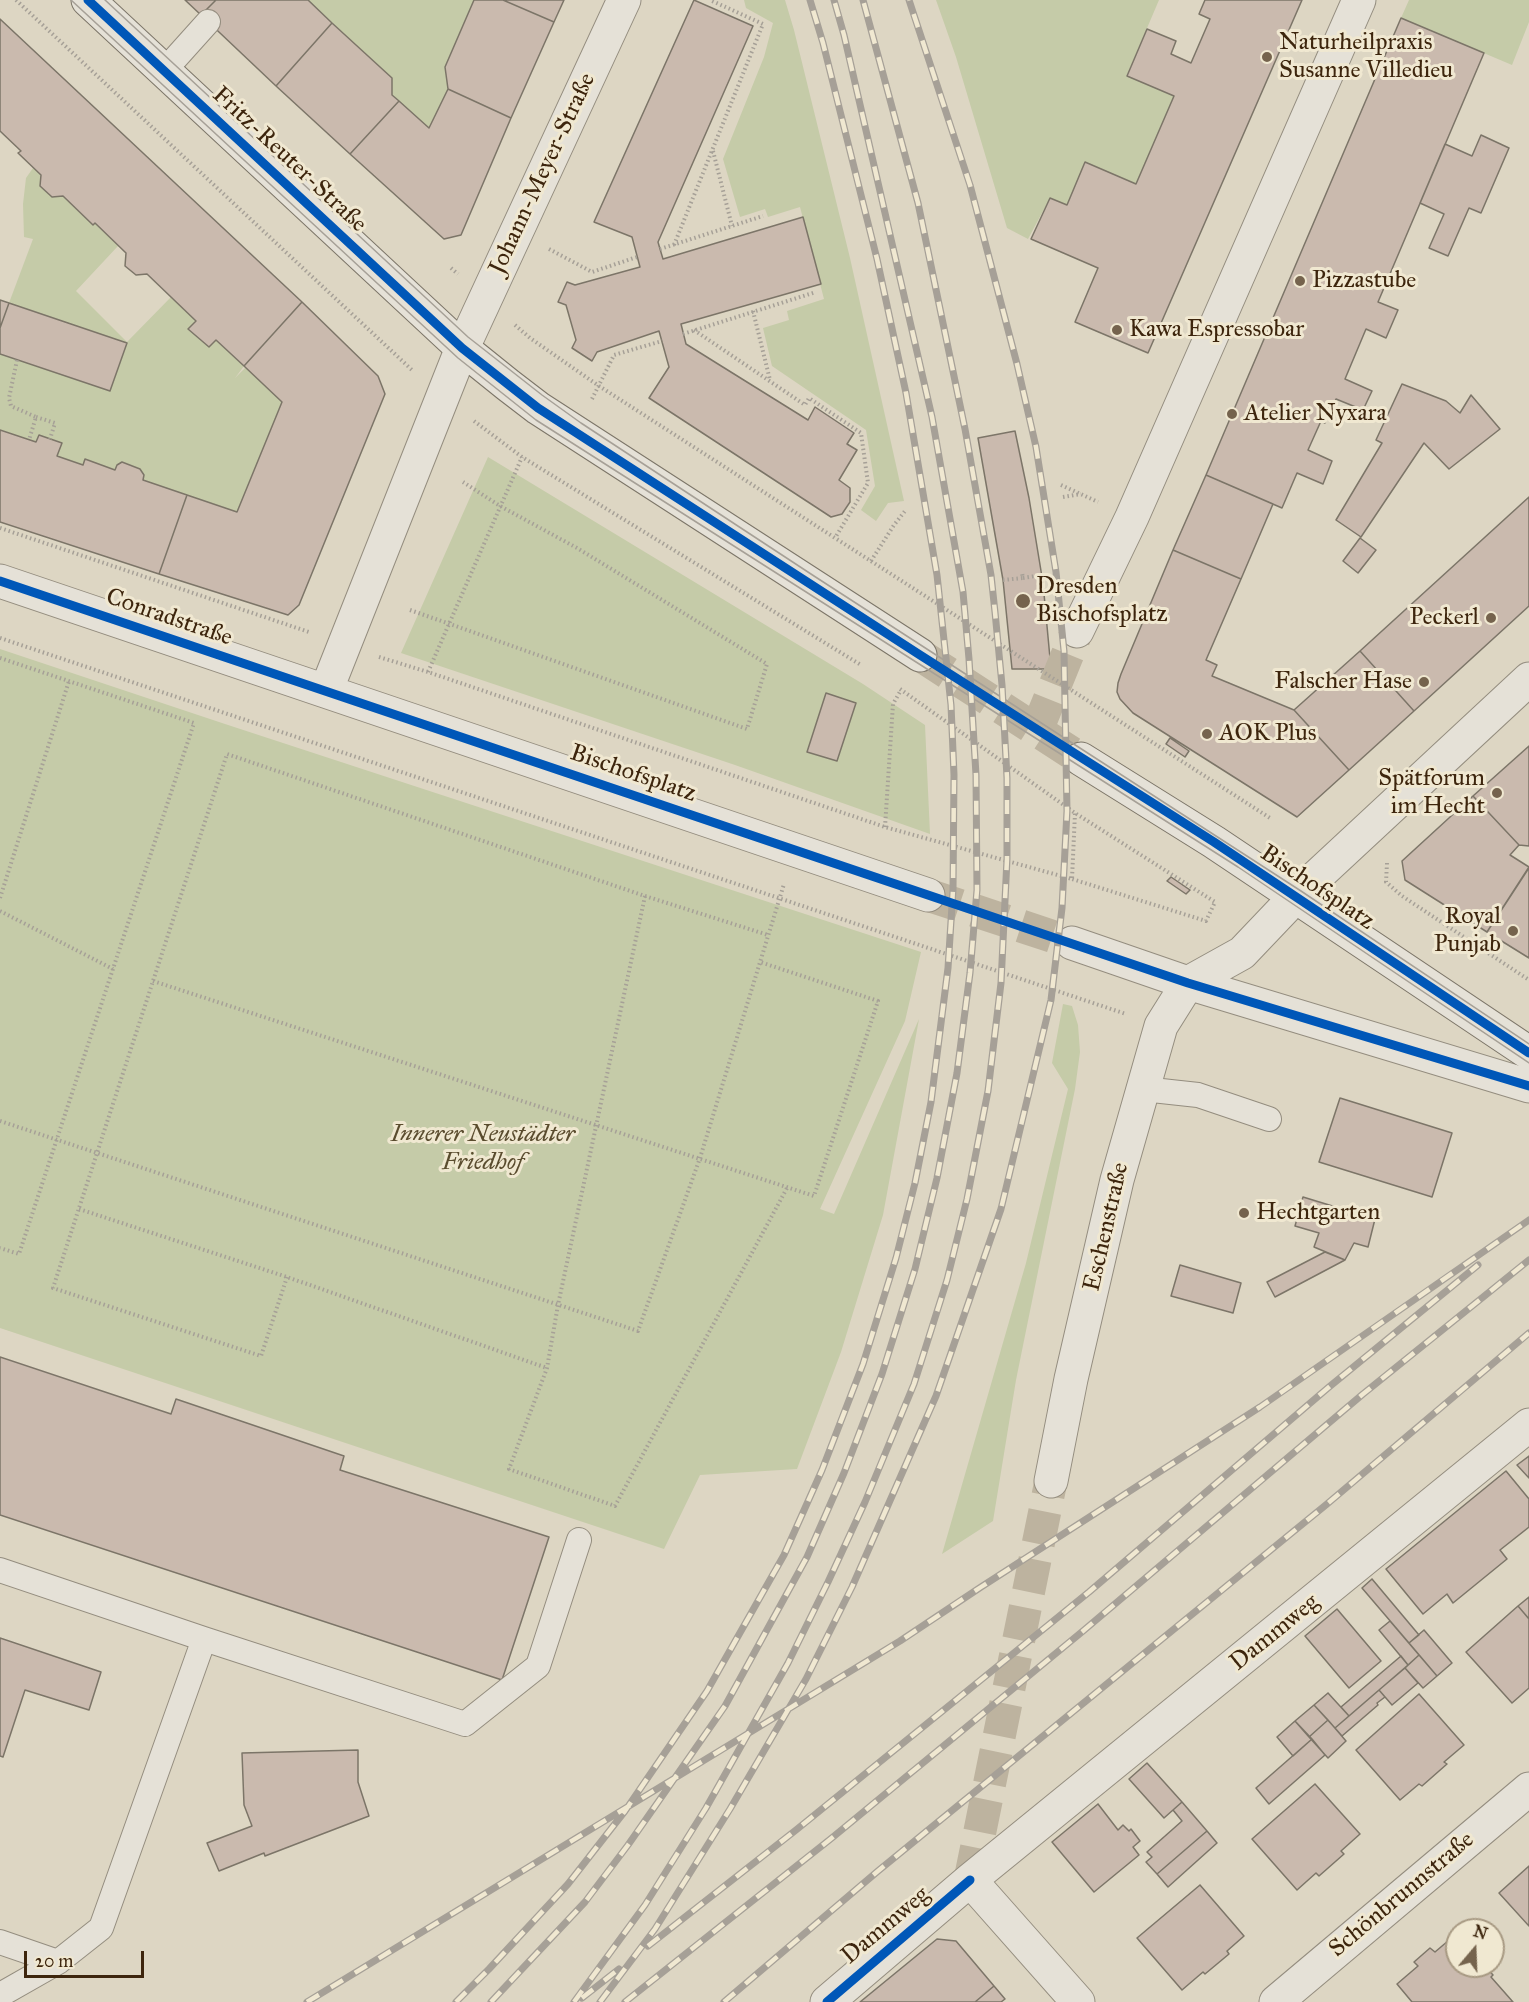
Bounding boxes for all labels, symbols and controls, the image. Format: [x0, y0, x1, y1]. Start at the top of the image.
place label: Naturheilpraxis Susanne Villedieu [1279, 29, 1453, 85]
marker: Naturheilpraxis Susanne Villedieu [1260, 50, 1274, 64]
street label: Johann-Meyer-Straße [484, 69, 602, 279]
street label: Fritz-Reuter-Straße [206, 81, 372, 239]
place label: Pizzastube [1312, 267, 1416, 295]
marker: Pizzastube [1293, 274, 1307, 288]
place label: Kawa Espressobar [1129, 316, 1304, 344]
marker: Kawa Espressobar [1110, 323, 1124, 337]
place label: Atelier Nyxara [1244, 400, 1387, 428]
marker: Atelier Nyxara [1225, 407, 1239, 421]
place label: Dresden Bischofsplatz [1036, 573, 1168, 629]
street label: Conradstraße [102, 583, 236, 653]
marker: Dresden Bischofsplatz [1014, 592, 1032, 610]
place label: Peckerl [1409, 604, 1479, 632]
marker: Peckerl [1484, 611, 1498, 625]
place label: Falscher Hase [1274, 668, 1412, 696]
marker: Falscher Hase [1417, 675, 1431, 689]
place label: AOK Plus [1219, 720, 1316, 748]
marker: AOK Plus [1200, 727, 1214, 741]
street label: Bischofsplatz [566, 739, 700, 809]
place label: Spätforum im Hecht [1378, 765, 1485, 821]
marker: Spätforum im Hecht [1490, 786, 1504, 800]
street label: Bischofsplatz [1254, 839, 1380, 937]
place label: Royal Punjab [1434, 903, 1501, 959]
marker: Royal Punjab [1506, 924, 1520, 938]
park label: Innerer Neustädter Friedhof [391, 1121, 575, 1177]
street label: Eschenstraße [1078, 1160, 1136, 1294]
place label: Hechtgarten [1256, 1199, 1380, 1227]
marker: Hechtgarten [1237, 1206, 1251, 1220]
street label: Dammweg [1225, 1589, 1325, 1677]
street label: Schönbrunnstraße [1324, 1826, 1480, 1964]
street label: Dammweg [836, 1881, 936, 1971]
north arrow [1445, 1918, 1505, 1978]
text: N [1471, 1921, 1490, 1944]
scale bar [27, 1939, 147, 1977]
text: 20 m [35, 1950, 73, 1972]

